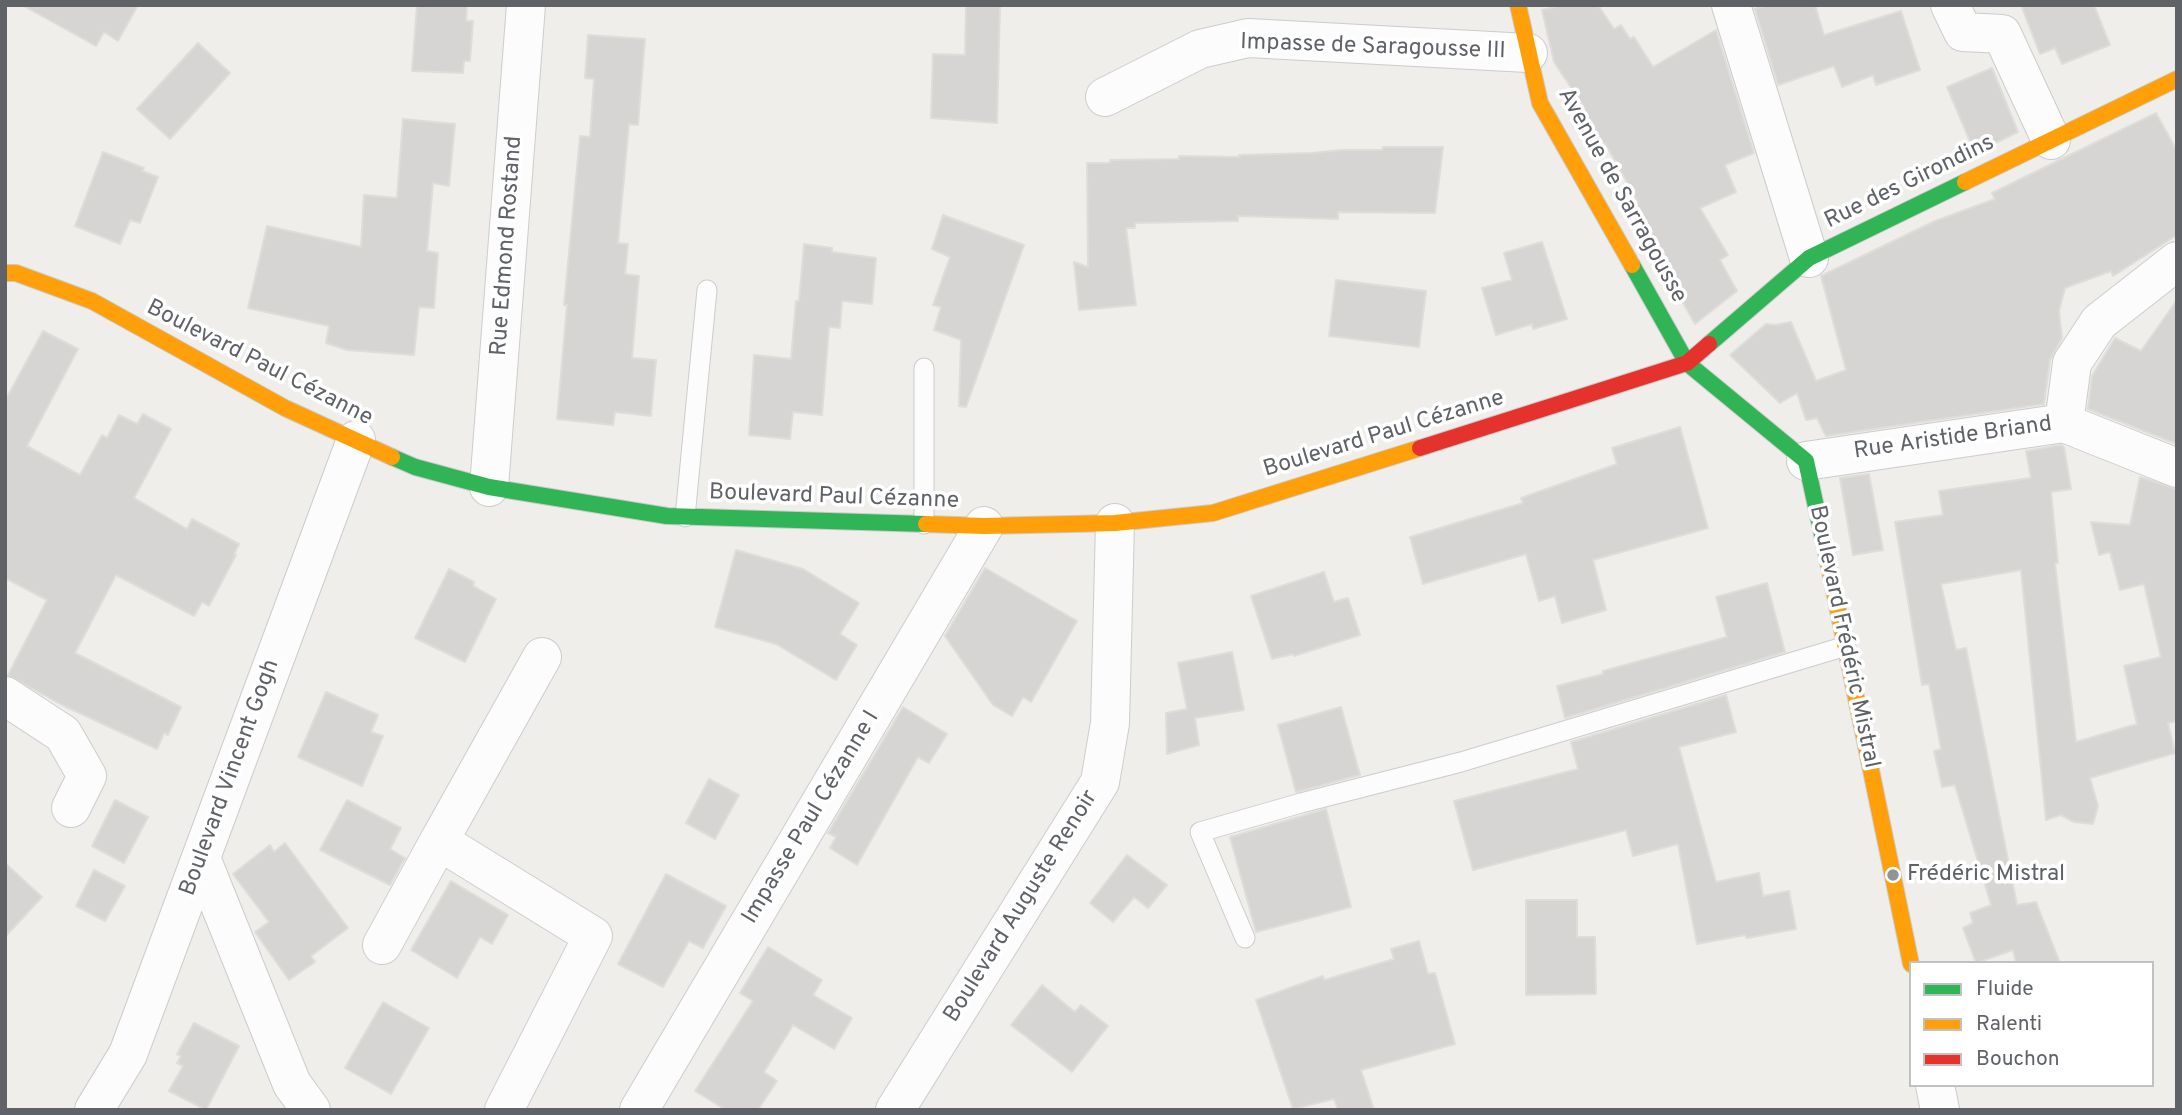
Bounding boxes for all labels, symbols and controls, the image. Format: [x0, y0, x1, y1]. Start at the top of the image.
street label: Impasse de Saragousse III [1240, 30, 1506, 66]
street label: Avenue de Sarragousse [1550, 84, 1692, 308]
street label: Rue des Girondins [1821, 130, 1999, 236]
street label: Rue Edmond Rostand [487, 135, 529, 357]
street label: Boulevard Paul Cézanne [141, 295, 377, 433]
street label: Boulevard Paul Cézanne [1260, 385, 1508, 485]
street label: Rue Aristide Briand [1852, 411, 2054, 467]
street label: Boulevard Paul Cézanne [708, 480, 960, 516]
street label: Boulevard Frédéric Mistral [1802, 503, 1884, 771]
street label: Boulevard Vincent Gogh [175, 656, 287, 900]
street label: Impasse Paul Cézanne I [737, 707, 887, 929]
street label: Boulevard Auguste Renoir [939, 786, 1105, 1028]
place label: Frédéric Mistral [1907, 861, 2065, 889]
marker: Frédéric Mistral [1885, 867, 1901, 883]
legend [1909, 961, 2154, 1087]
text: Fluide [1976, 976, 2034, 1003]
text: Ralenti [1976, 1011, 2042, 1038]
text: Bouchon [1976, 1046, 2059, 1073]

